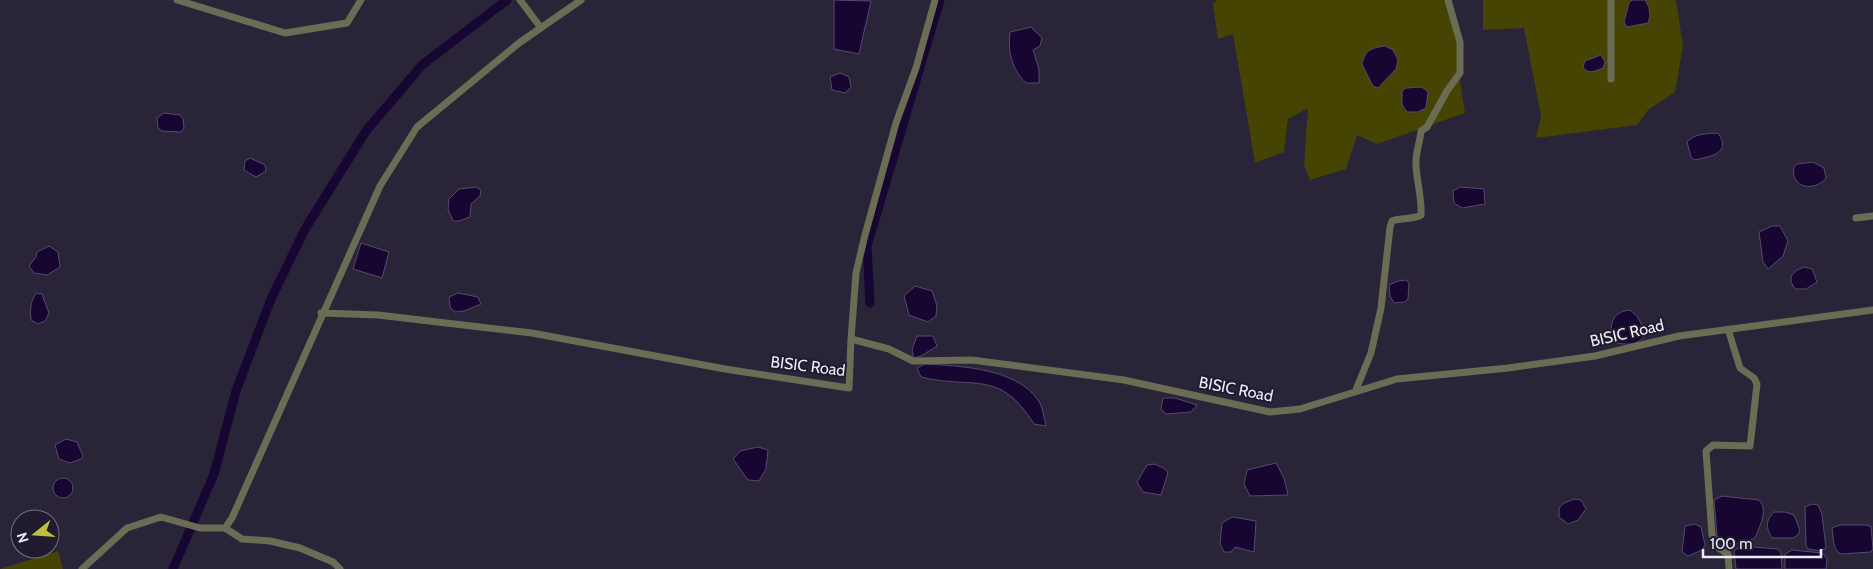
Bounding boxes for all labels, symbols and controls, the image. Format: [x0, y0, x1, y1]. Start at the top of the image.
street label: BISIC Road [1588, 315, 1666, 351]
street label: BISIC Road [770, 352, 846, 380]
street label: BISIC Road [1197, 372, 1275, 406]
north arrow [10, 509, 60, 559]
scale bar [1703, 526, 1820, 558]
text: N [13, 530, 33, 545]
text: 100 m [1710, 535, 1752, 553]

